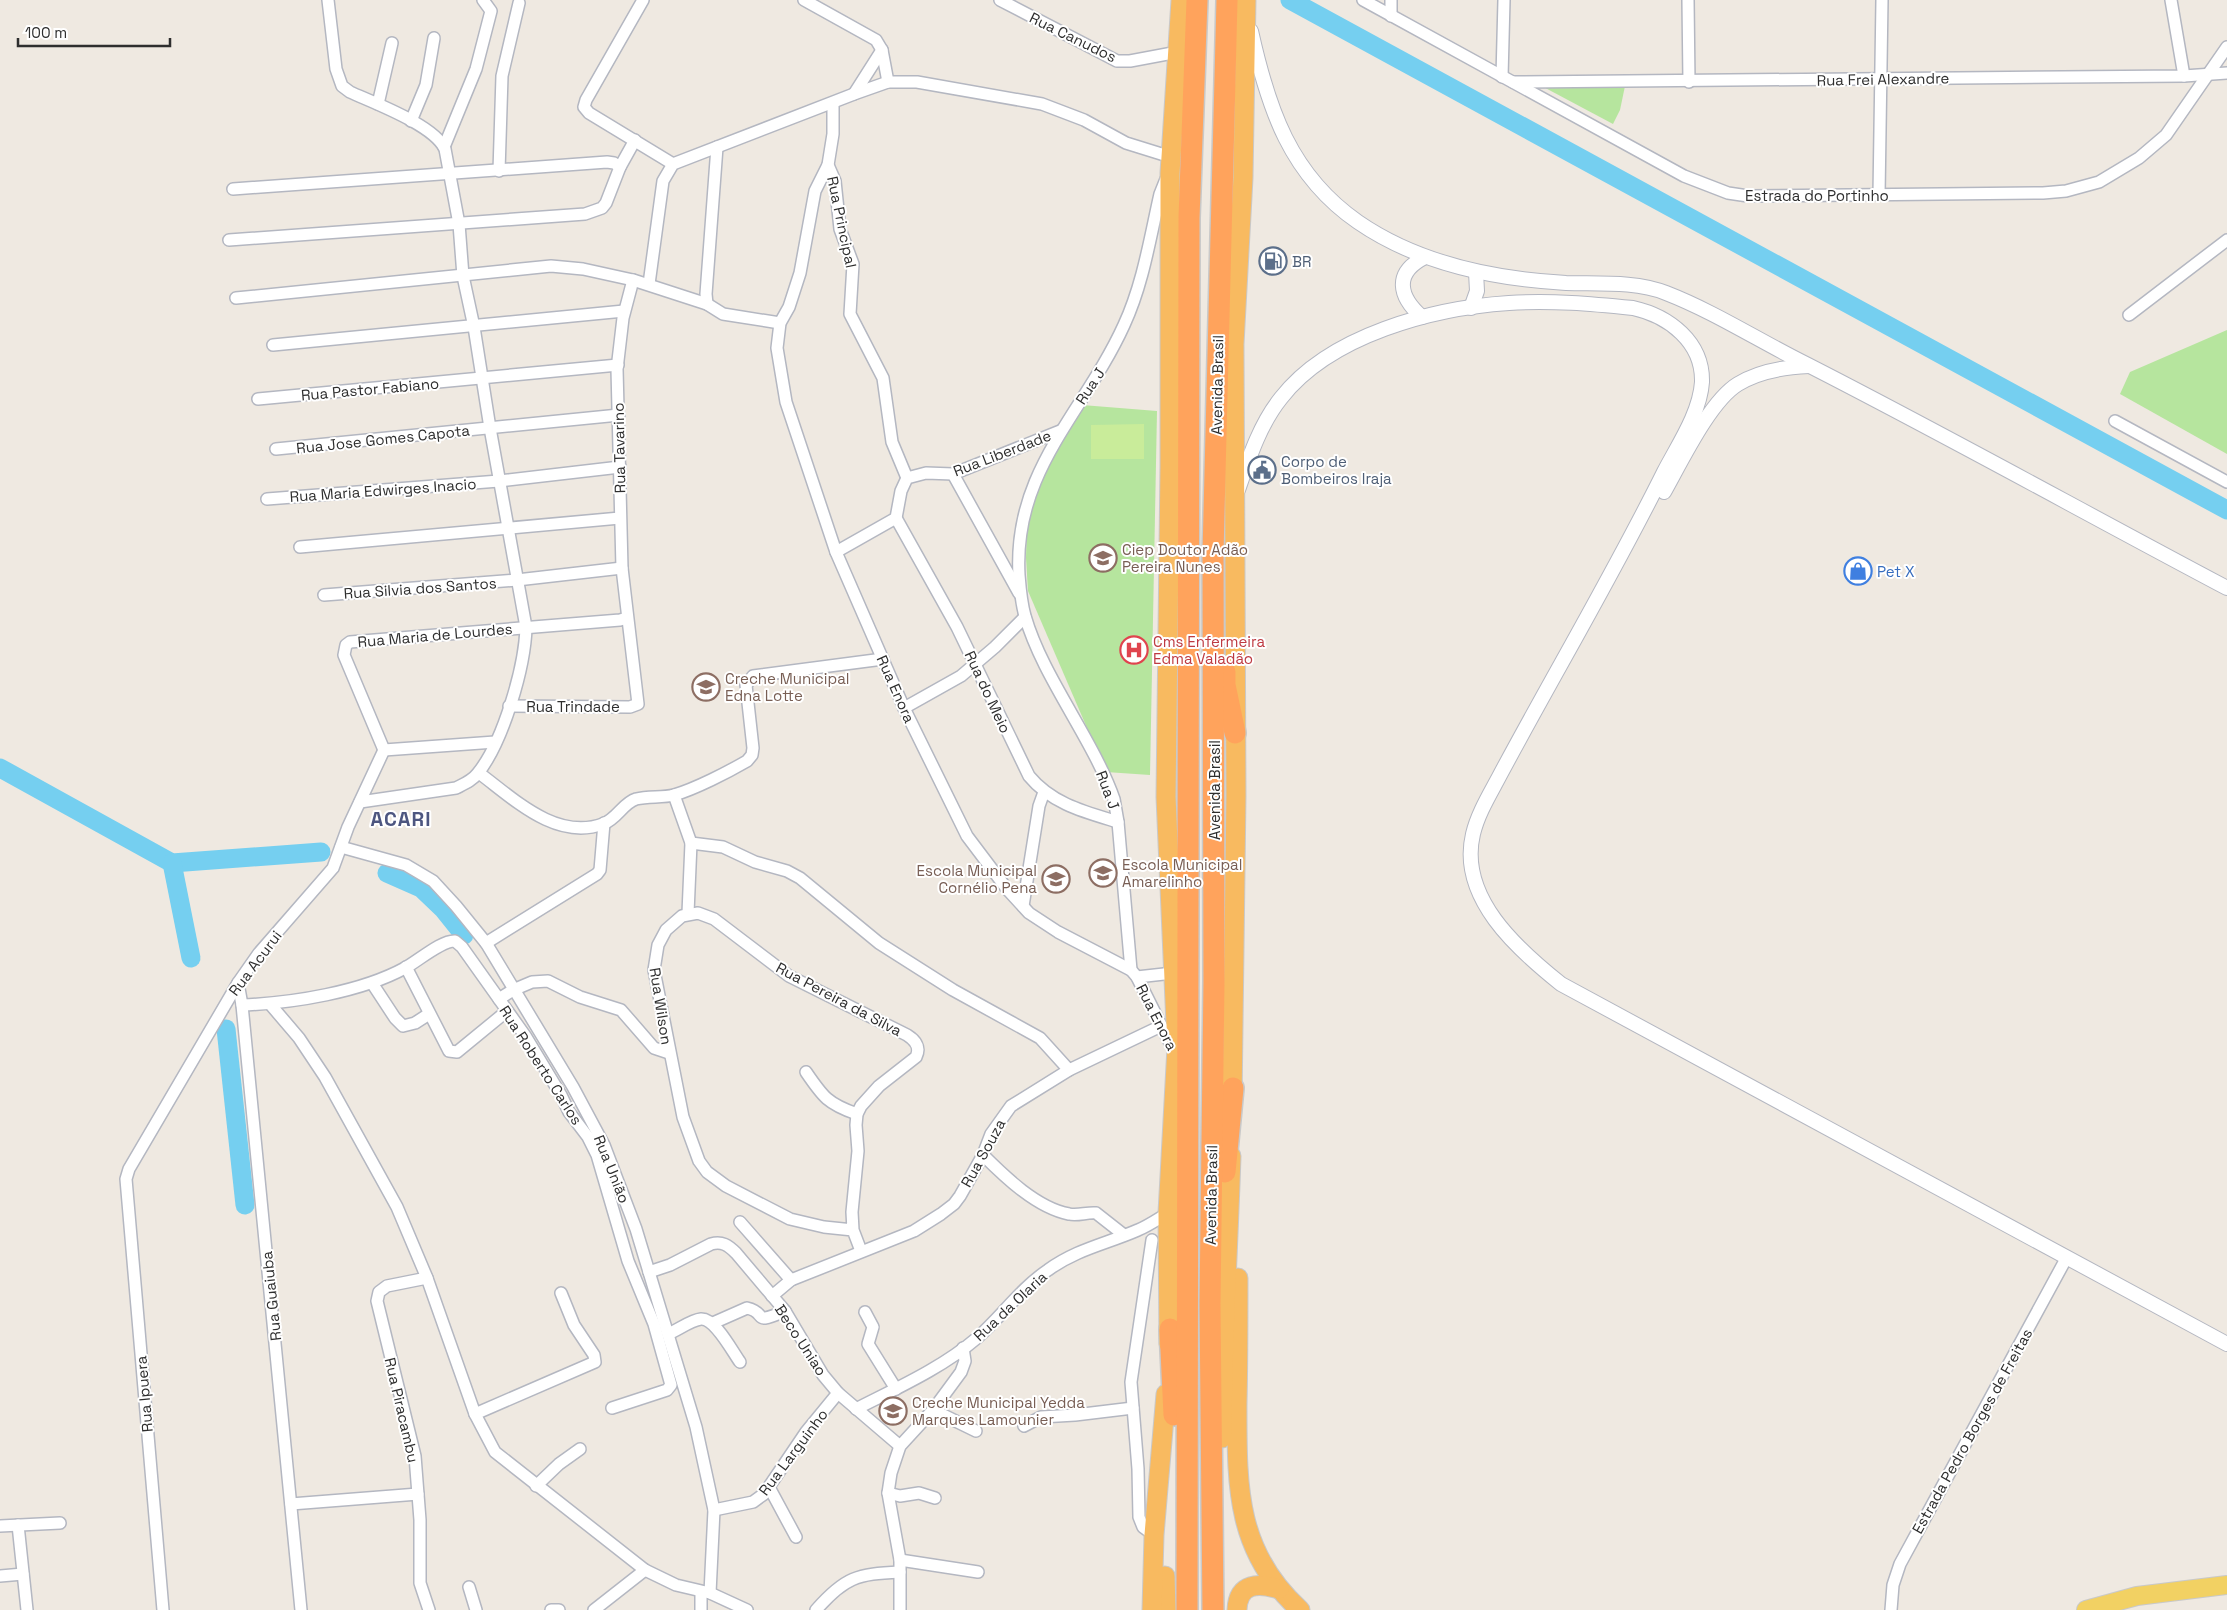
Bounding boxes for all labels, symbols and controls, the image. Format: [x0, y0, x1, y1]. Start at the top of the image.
street label: Rua Canudos [1026, 8, 1120, 66]
scale bar [18, 15, 170, 47]
text: 100 m [25, 23, 67, 42]
street label: Rua Frei Alexandre [1816, 68, 1950, 90]
street label: Rua Principal [823, 174, 861, 270]
street label: Estrada do Portinho [1745, 186, 1889, 205]
fuel station icon: BR [1258, 246, 1288, 276]
place label: BR [1292, 252, 1311, 271]
street label: Avenida Brasil [1207, 335, 1227, 435]
street label: Rua J [1071, 364, 1109, 408]
street label: Rua Pastor Fabiano [300, 373, 440, 405]
street label: Rua Tavarino [609, 402, 629, 494]
street label: Rua Jose Gomes Capota [295, 420, 471, 458]
street label: Rua Liberdade [950, 426, 1054, 480]
place label: Corpo de Bombeiros Iraja [1281, 452, 1392, 488]
public building icon: Corpo de Bombeiros Iraja [1247, 455, 1277, 485]
street label: Rua Maria Edwirges Inacio [289, 474, 477, 506]
place label: Ciep Doutor Adão Pereira Nunes [1122, 540, 1248, 576]
school or university icon: Ciep Doutor Adão Pereira Nunes [1088, 543, 1118, 573]
shop icon: Pet X [1843, 556, 1873, 586]
place label: Pet X [1877, 562, 1915, 581]
street label: Rua Silvia dos Santos [343, 573, 497, 603]
street label: Rua Maria de Lourdes [357, 619, 513, 651]
place label: Cms Enfermeira Edma Valadão [1153, 632, 1265, 668]
hospital icon: Cms Enfermeira Edma Valadão [1119, 635, 1149, 665]
street label: Rua do Meio [961, 648, 1015, 736]
street label: Rua Enora [873, 652, 919, 726]
place label: Creche Municipal Edna Lotte [725, 669, 849, 705]
school or university icon: Creche Municipal Edna Lotte [691, 672, 721, 702]
street label: Rua Trindade [526, 697, 620, 716]
street label: Avenida Brasil [1205, 740, 1224, 840]
street label: Rua J [1092, 768, 1124, 812]
district label: ACARI [371, 806, 431, 832]
place label: Escola Municipal Amarelinho [1122, 855, 1242, 891]
school or university icon: Escola Municipal Amarelinho [1088, 858, 1118, 888]
place label: Escola Municipal Cornélio Pena [917, 861, 1037, 897]
school or university icon: Escola Municipal Cornélio Pena [1041, 864, 1071, 894]
street label: Rua Acurui [224, 927, 286, 999]
street label: Rua Pereira da Silva [773, 958, 905, 1040]
street label: Rua Wilson [646, 966, 676, 1046]
street label: Rua Enora [1132, 981, 1182, 1054]
street label: Rua Roberto Carlos [495, 1002, 587, 1128]
street label: Rua Souza [956, 1115, 1010, 1190]
street label: Rua União [590, 1132, 634, 1206]
street label: Avenida Brasil [1201, 1145, 1221, 1245]
street label: Rua Guaiuba [257, 1250, 285, 1342]
street label: Rua da Olaria [969, 1267, 1051, 1345]
street label: Beco Uniao [771, 1301, 831, 1379]
street label: Estrada Pedro Borges de Freitas [1908, 1325, 2036, 1537]
street label: Rua Ipuera [131, 1355, 157, 1433]
street label: Rua Piracambu [381, 1356, 423, 1464]
place label: Creche Municipal Yedda Marques Lamounier [912, 1393, 1085, 1429]
school or university icon: Creche Municipal Yedda Marques Lamounier [878, 1396, 908, 1426]
street label: Rua Larguinho [754, 1405, 832, 1499]

